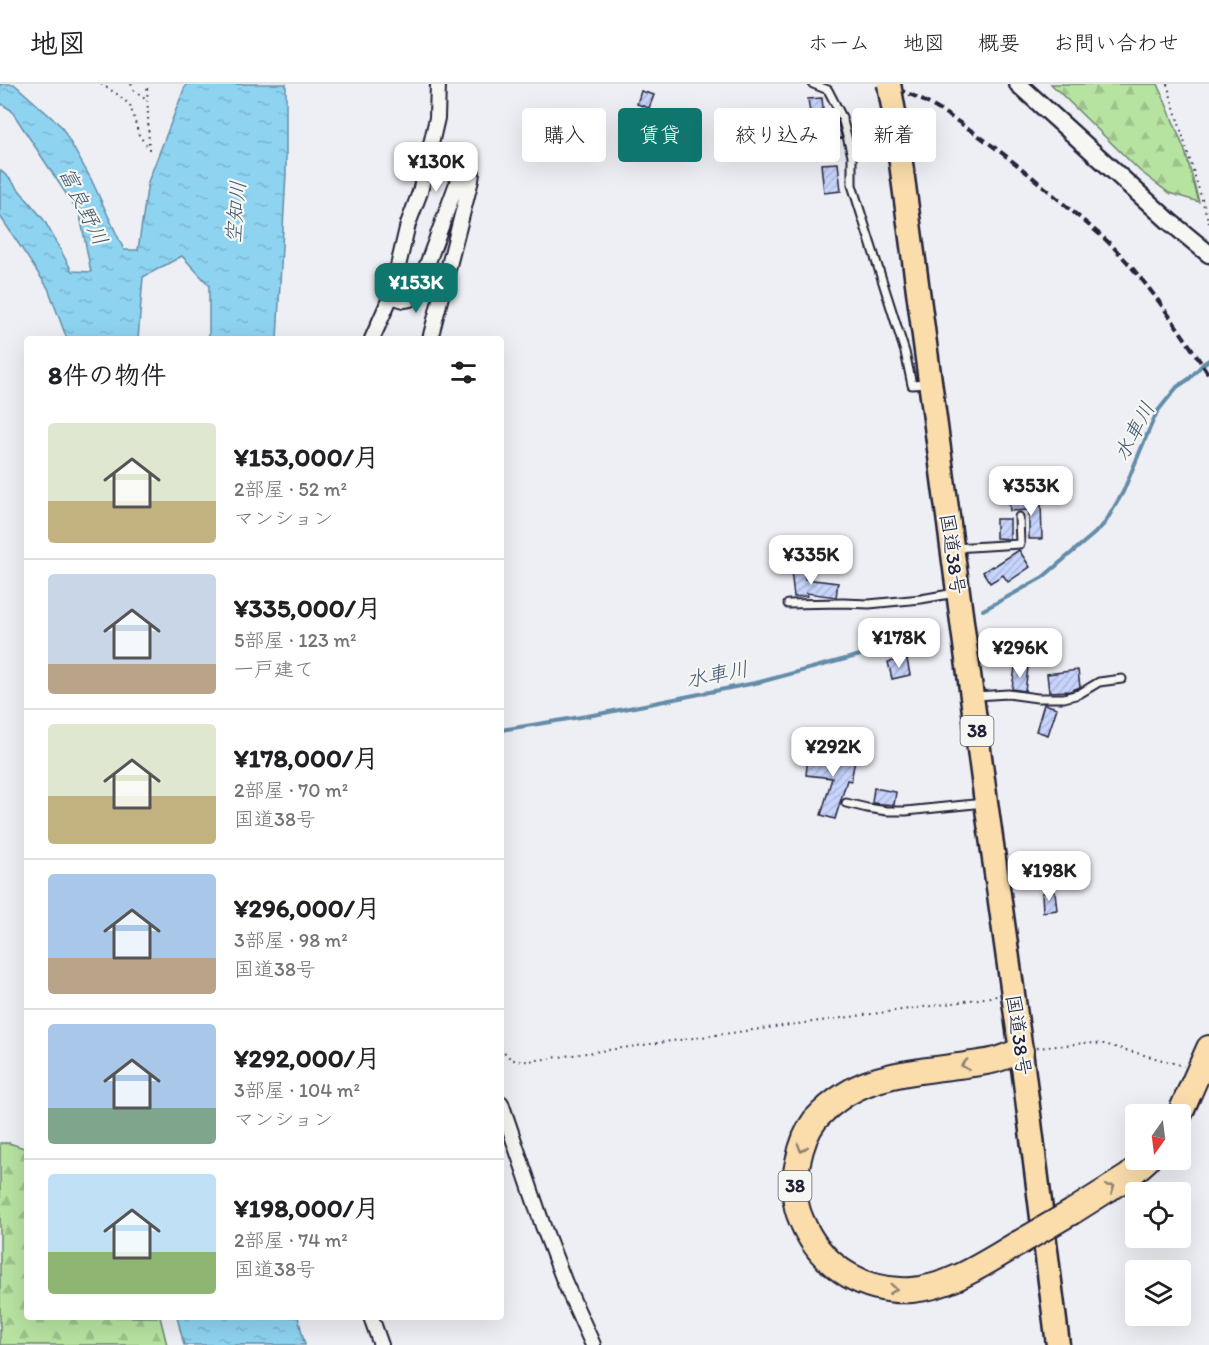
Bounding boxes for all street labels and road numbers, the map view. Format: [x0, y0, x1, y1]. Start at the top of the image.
street label: 国道38号 [935, 512, 971, 596]
road number: 38 [960, 716, 994, 746]
street label: 国道38号 [1001, 993, 1037, 1077]
road number: 38 [778, 1171, 812, 1201]

